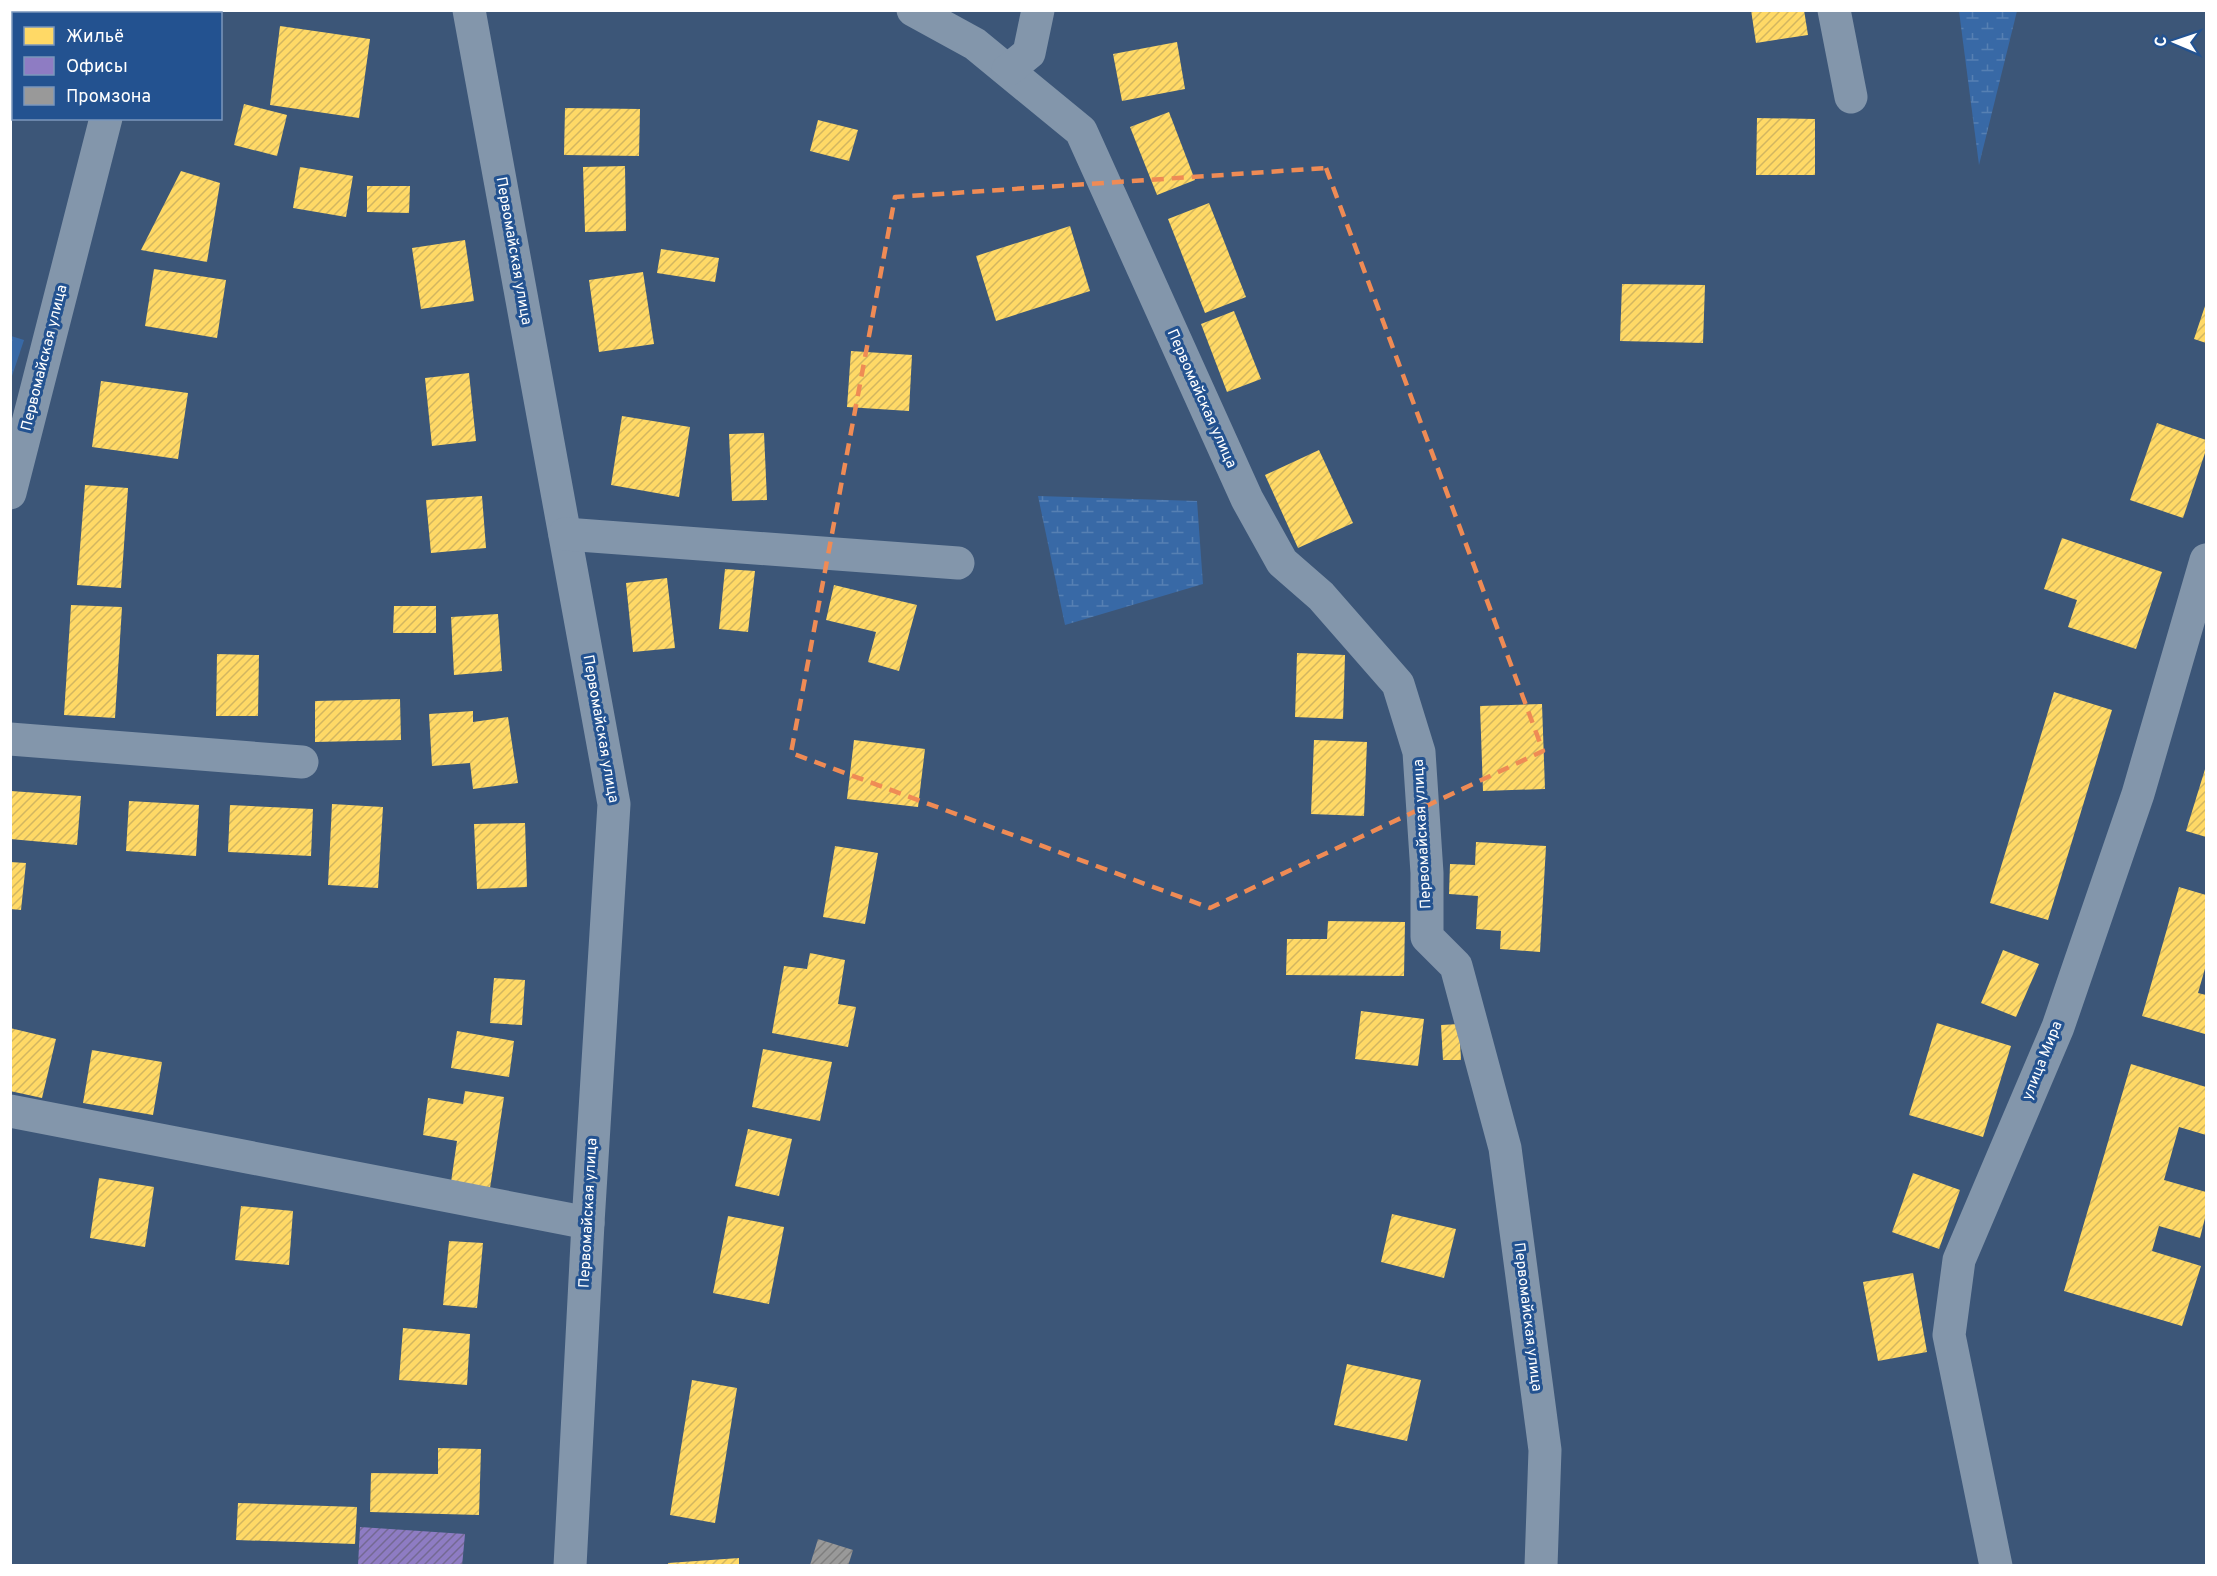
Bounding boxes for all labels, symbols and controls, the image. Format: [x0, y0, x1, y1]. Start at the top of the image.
legend [12, 12, 222, 120]
north arrow [2145, 12, 2205, 72]
text: Жильё [66, 26, 124, 49]
text: С [2152, 36, 2172, 47]
text: Офисы [66, 56, 128, 79]
text: Промзона [66, 86, 151, 109]
street label: Первомайская улица [491, 175, 535, 327]
street label: Первомайская улица [18, 283, 72, 433]
street label: Первомайская улица [1162, 327, 1240, 471]
street label: Первомайская улица [578, 653, 622, 805]
street label: Первомайская улица [1410, 759, 1436, 909]
street label: улица Мира [2018, 1018, 2068, 1104]
street label: Первомайская улица [576, 1138, 602, 1288]
street label: Первомайская улица [1508, 1241, 1546, 1393]

